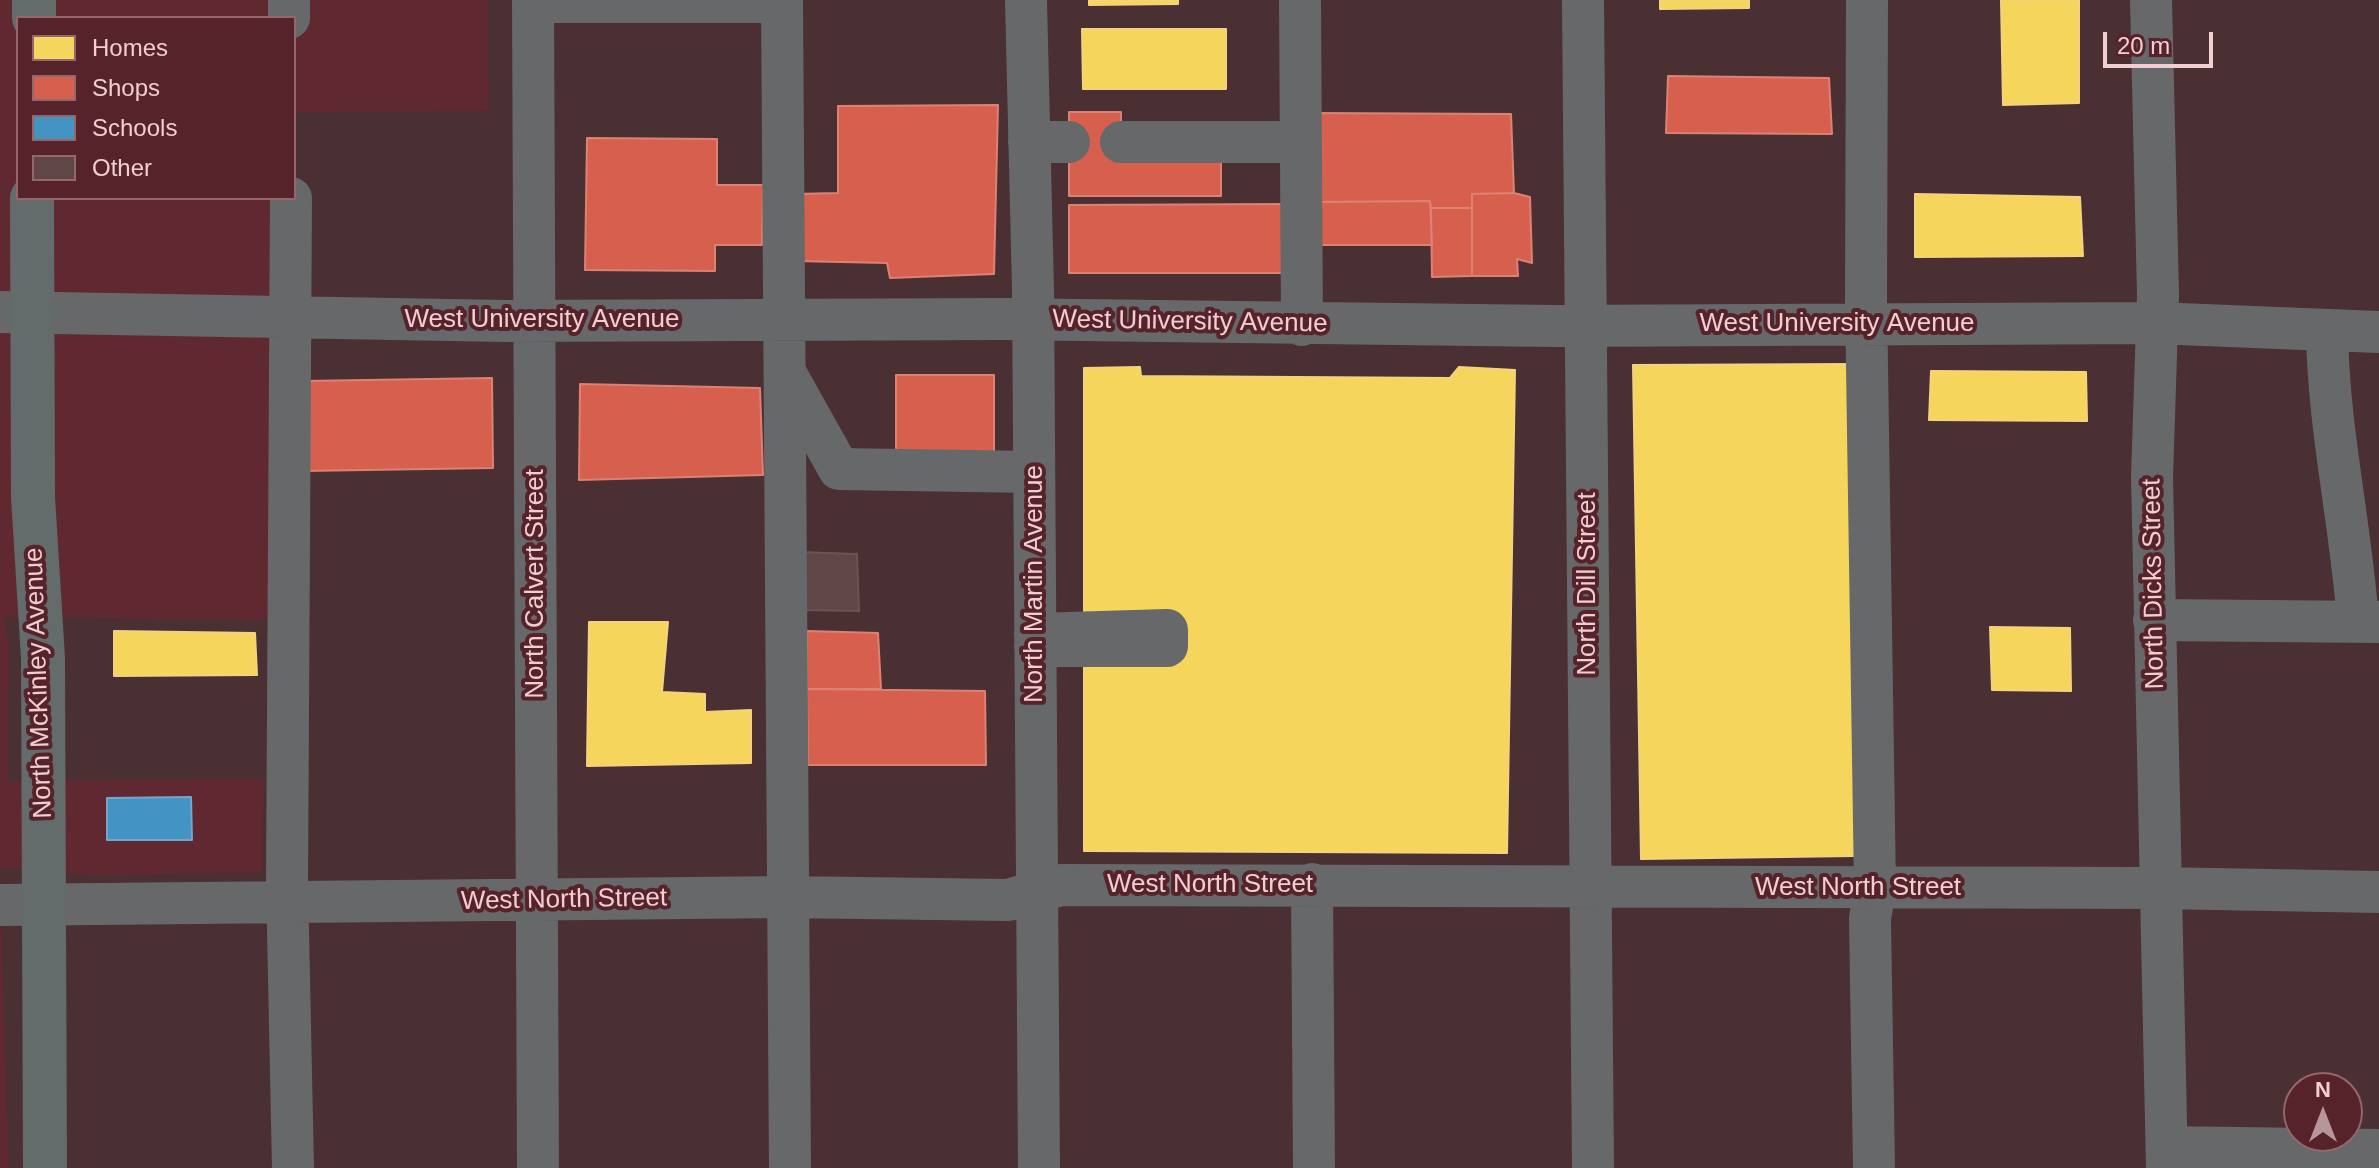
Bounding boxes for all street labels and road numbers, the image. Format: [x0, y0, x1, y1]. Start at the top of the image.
street label: West University Avenue [404, 304, 680, 336]
street label: West University Avenue [1052, 304, 1328, 340]
street label: West University Avenue [1699, 308, 1975, 340]
street label: North Martin Avenue [1019, 465, 1051, 703]
street label: North Calvert Street [520, 469, 552, 699]
street label: North Dicks Street [2137, 478, 2171, 690]
street label: North Dill Street [1572, 492, 1604, 676]
street label: North McKinley Avenue [19, 547, 59, 819]
street label: West North Street [1107, 869, 1313, 901]
street label: West North Street [1755, 872, 1961, 904]
street label: West North Street [461, 883, 667, 917]

